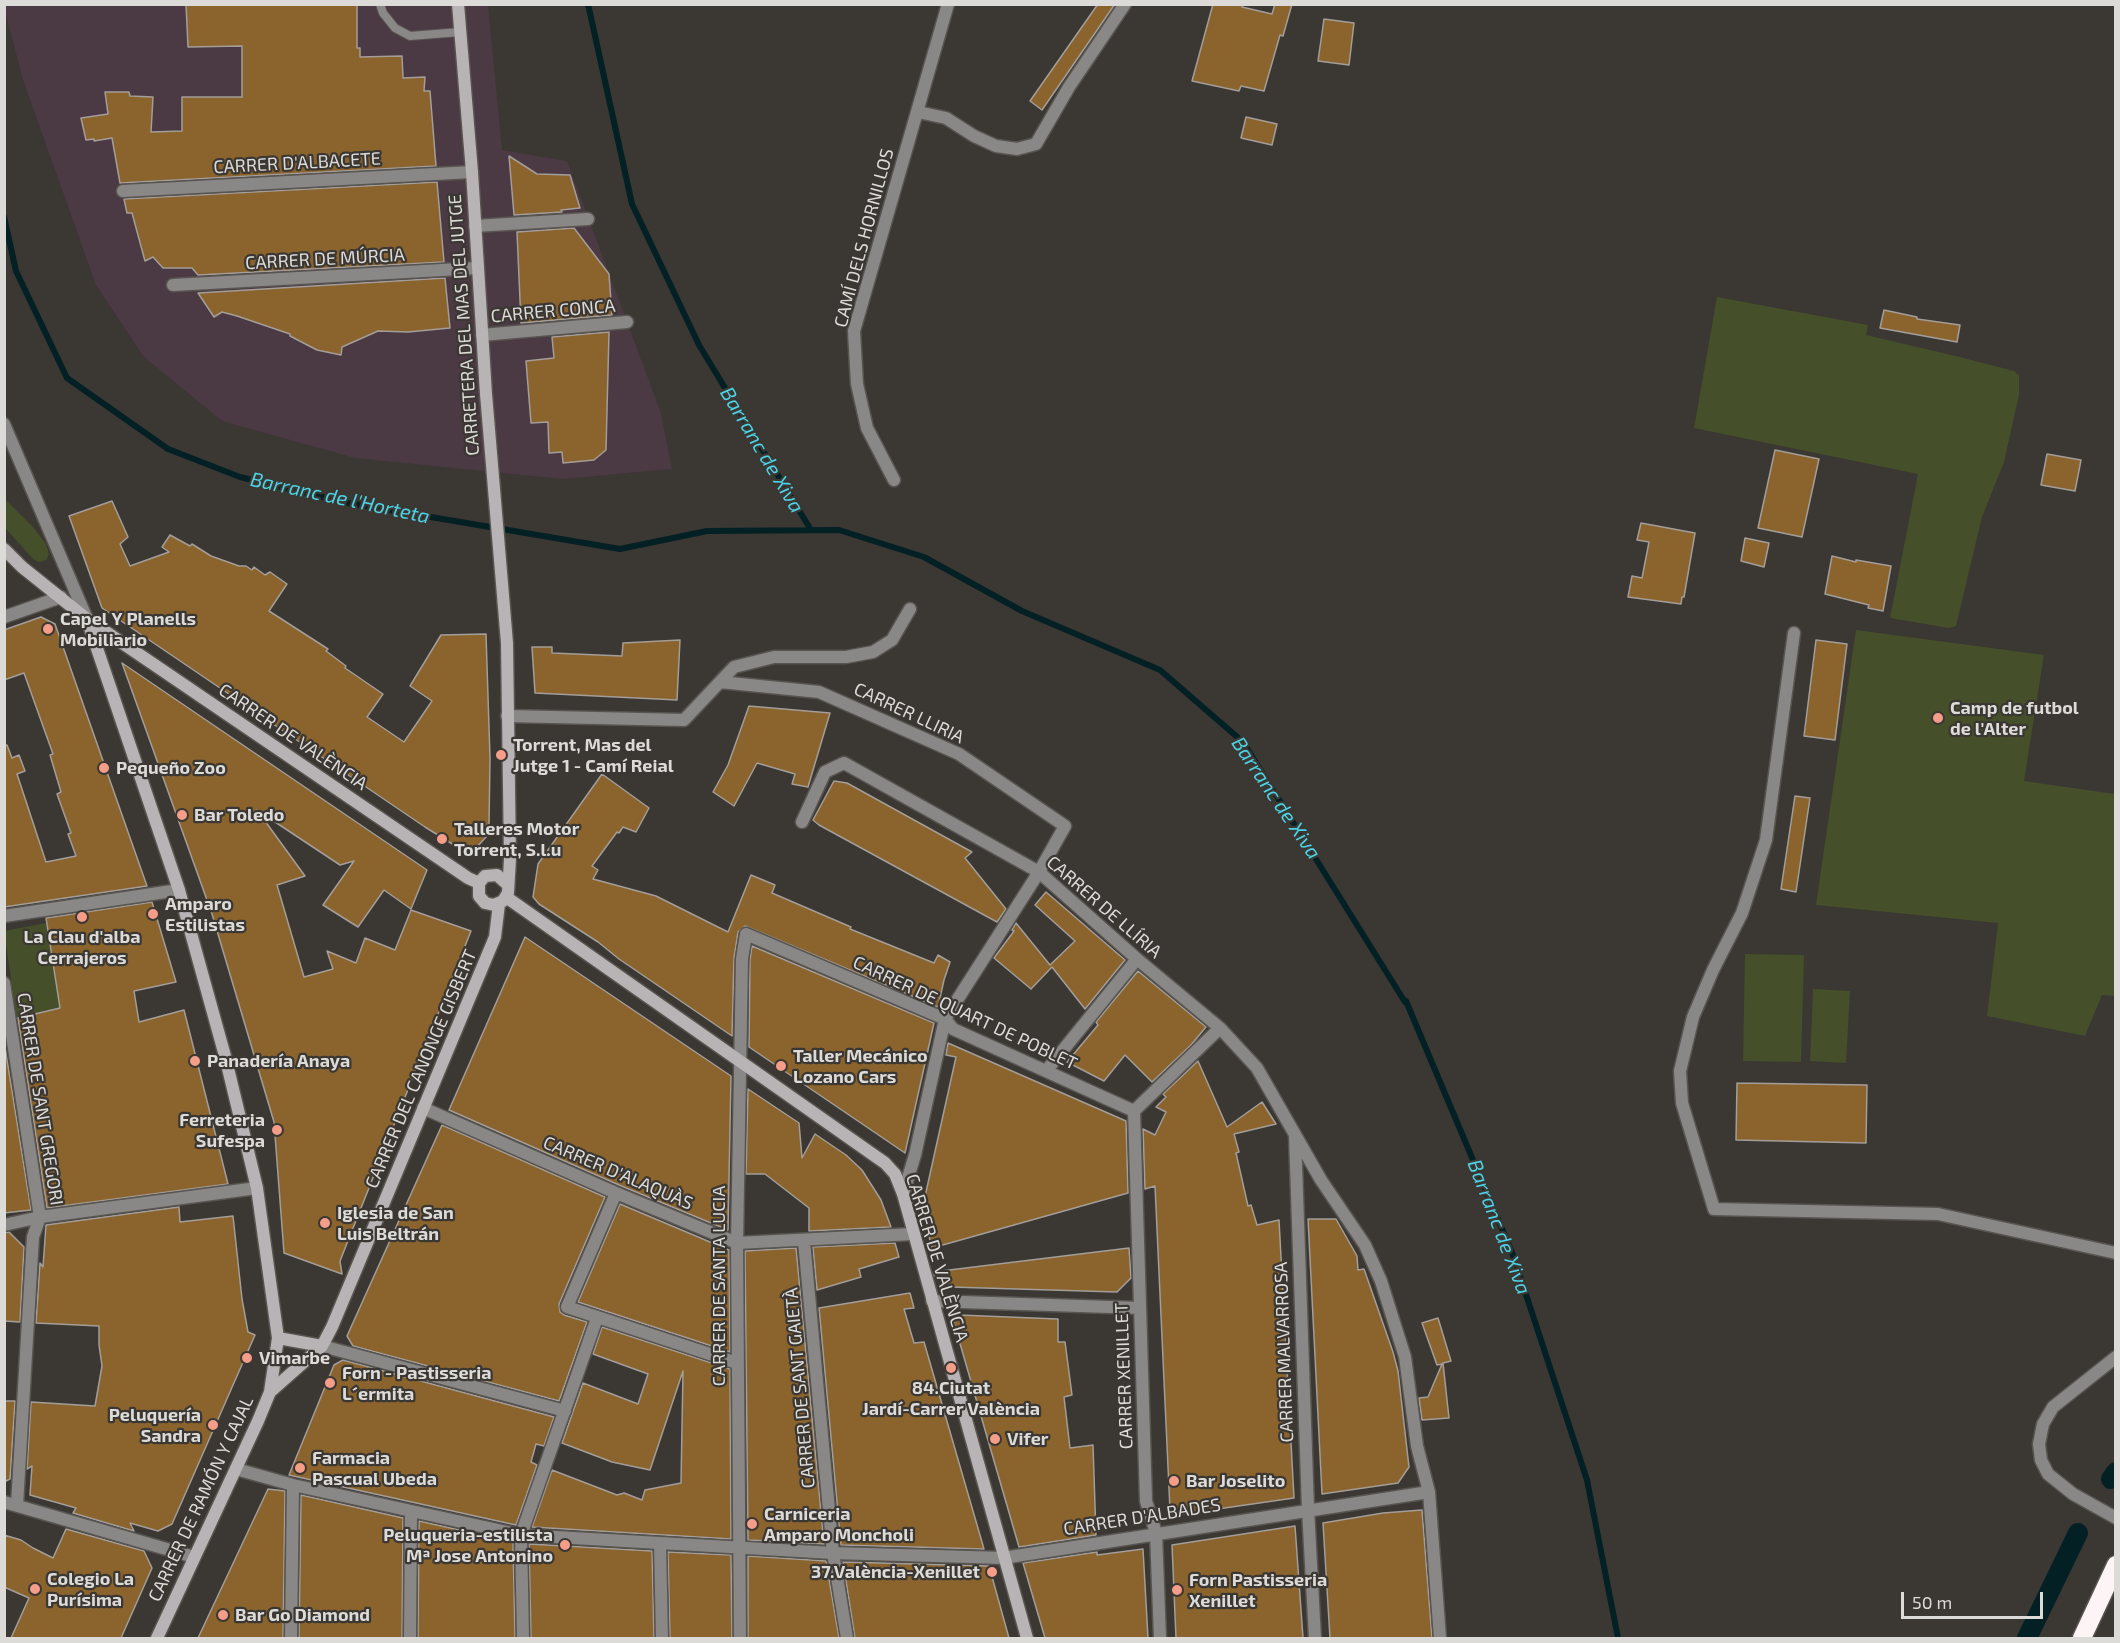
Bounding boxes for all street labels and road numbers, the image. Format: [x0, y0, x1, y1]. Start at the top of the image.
street label: CAMÍ DELS HORNILLOS [830, 146, 898, 330]
street label: CARRER D'ALBACETE [213, 148, 381, 178]
street label: CARRETERA DEL MAS DEL JUTGE [444, 194, 484, 456]
street label: CARRER DE MÚRCIA [245, 244, 405, 274]
street label: CARRER CONCA [490, 295, 616, 327]
street label: CARRER LLIRIA [850, 678, 968, 748]
street label: CARRER DE VALÈNCIA [215, 679, 371, 795]
street label: CARRER DE LLÍRIA [1042, 851, 1166, 963]
street label: CARRER DEL CANONGE GISBERT [361, 946, 481, 1192]
street label: CARRER DE QUART DE POBLET [849, 951, 1081, 1075]
street label: CARRER DE SANT GREGORI [13, 991, 67, 1207]
street label: CARRER D'ALAQUÀS [540, 1132, 696, 1214]
street label: CARRER DE VALÈNCIA [901, 1171, 973, 1345]
street label: CARRER DE SANTA LUCIA [708, 1186, 730, 1386]
street label: CARRER MALVARROSA [1270, 1261, 1298, 1443]
street label: CARRER DE SANT GAIETÀ [780, 1287, 820, 1489]
street label: CARRER XENILLET [1111, 1302, 1137, 1450]
street label: CARRER DE RAMÓN Y CAJAL [144, 1393, 258, 1605]
street label: CARRER D'ALBADES [1062, 1494, 1222, 1540]

